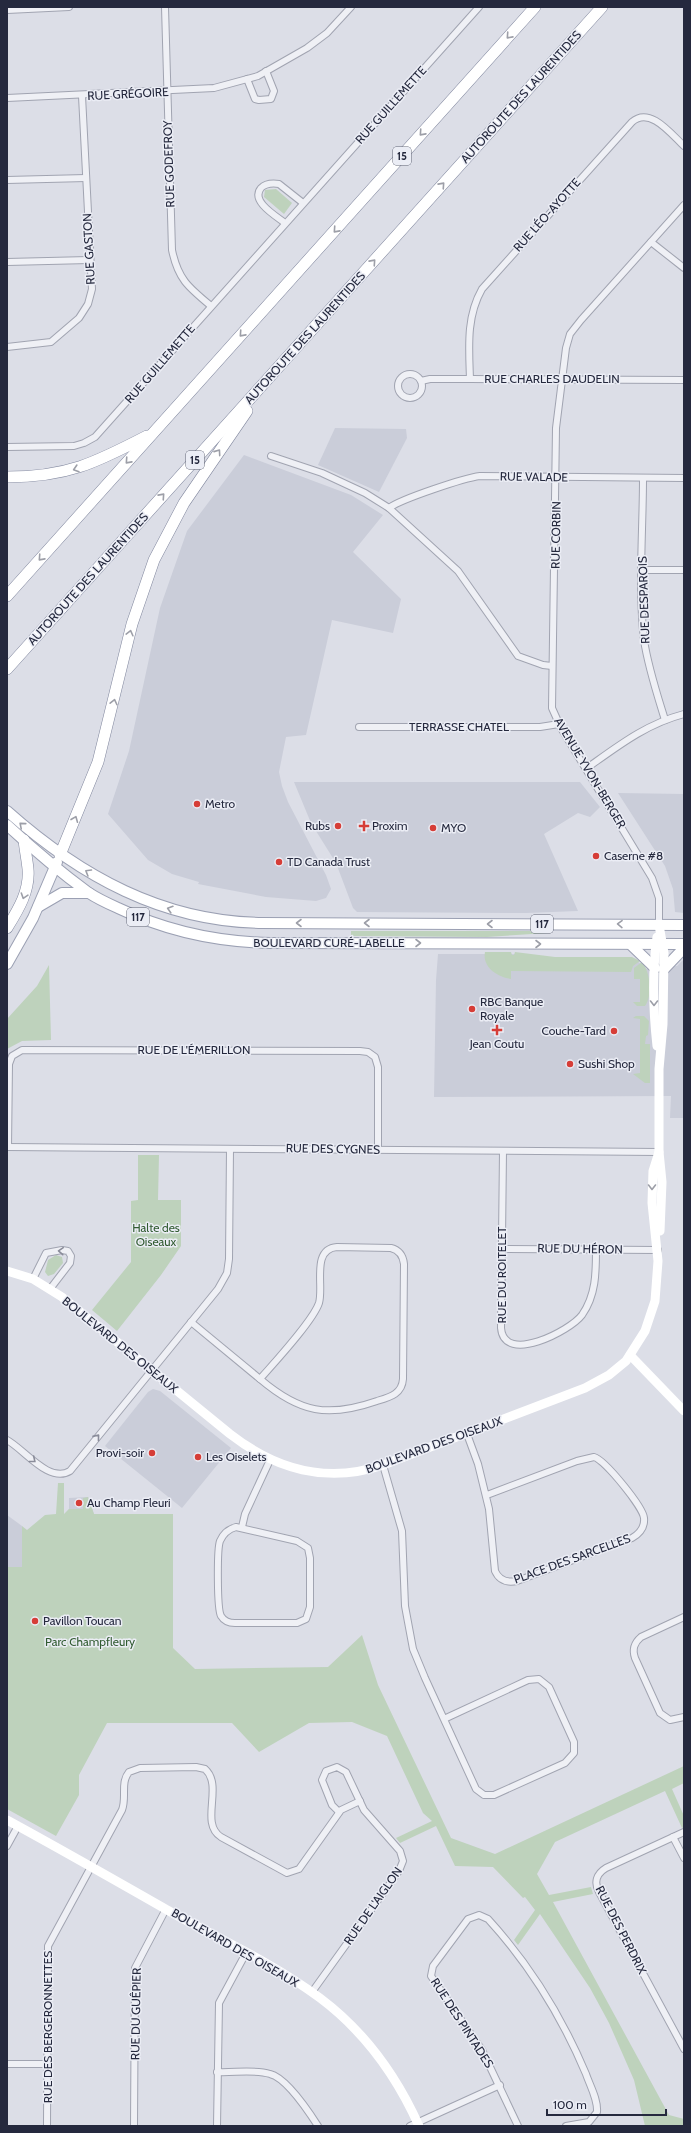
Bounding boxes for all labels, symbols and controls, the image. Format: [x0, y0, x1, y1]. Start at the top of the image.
street label: AUTOROUTE DES LAURENTIDES [457, 27, 584, 166]
one-way arrow [506, 31, 514, 39]
street label: RUE GUILLEMETTE [352, 62, 430, 147]
street label: RUE GRÉGOIRE [87, 84, 169, 103]
street label: RUE GODEFROY [159, 120, 178, 208]
one-way arrow [420, 128, 427, 136]
road number: 15 [393, 147, 411, 165]
street label: RUE LÉO-AYOTTE [510, 175, 584, 254]
one-way arrow [438, 182, 445, 190]
street label: RUE GASTON [79, 213, 98, 285]
one-way arrow [333, 225, 340, 232]
one-way arrow [368, 259, 376, 267]
street label: AUTOROUTE DES LAURENTIDES [241, 268, 368, 407]
street label: RUE GUILLEMETTE [121, 321, 198, 406]
one-way arrow [239, 329, 247, 337]
street label: RUE CHARLES DAUDELIN [484, 371, 620, 386]
one-way arrow [213, 450, 220, 457]
road number: 15 [186, 451, 204, 469]
one-way arrow [125, 456, 133, 464]
one-way arrow [73, 464, 80, 473]
street label: RUE VALADE [500, 468, 569, 485]
one-way arrow [157, 493, 165, 501]
street label: RUE CORBIN [547, 501, 564, 569]
street label: AUTOROUTE DES LAURENTIDES [24, 509, 151, 648]
one-way arrow [39, 553, 46, 561]
street label: RUE DESPAROIS [634, 556, 653, 644]
one-way arrow [125, 630, 133, 637]
one-way arrow [109, 699, 118, 706]
street label: AVENUE YVON-BERGER [551, 714, 630, 832]
street label: TERRASSE CHATEL [409, 719, 509, 734]
place label: Metro [205, 796, 235, 811]
marker: Metro [192, 799, 202, 809]
one-way arrow [71, 816, 79, 823]
place label: Rubs [305, 818, 330, 833]
place label: Proxim [372, 818, 408, 833]
place label: MYO [441, 820, 466, 835]
marker: Rubs [333, 821, 343, 831]
marker: Proxim [359, 821, 369, 831]
one-way arrow [20, 822, 27, 829]
marker: MYO [428, 823, 438, 833]
place label: Caserne #8 [604, 848, 663, 863]
marker: Caserne #8 [591, 851, 601, 861]
place label: TD Canada Trust [287, 854, 370, 869]
marker: TD Canada Trust [274, 857, 284, 867]
one-way arrow [85, 869, 92, 876]
one-way arrow [20, 892, 29, 899]
one-way arrow [167, 905, 174, 914]
road number: 117 [127, 908, 149, 926]
road number: 117 [531, 915, 553, 933]
one-way arrow [296, 919, 302, 927]
one-way arrow [364, 919, 370, 927]
one-way arrow [487, 920, 493, 928]
one-way arrow [617, 920, 623, 928]
street label: BOULEVARD CURÉ-LABELLE [253, 935, 405, 950]
one-way arrow [415, 939, 421, 947]
one-way arrow [535, 940, 541, 948]
place label: RBC Banque Royale [480, 994, 543, 1023]
one-way arrow [650, 1000, 658, 1006]
marker: RBC Banque Royale [467, 1004, 477, 1014]
place label: Couche-Tard [541, 1023, 606, 1038]
marker: Jean Coutu [492, 1025, 502, 1035]
marker: Couche-Tard [609, 1026, 619, 1036]
place label: Jean Coutu [469, 1036, 524, 1051]
street label: RUE DE L'ÉMERILLON [137, 1042, 251, 1057]
place label: Sushi Shop [578, 1056, 635, 1071]
marker: Sushi Shop [565, 1059, 575, 1069]
street label: RUE DES CYGNES [286, 1140, 380, 1157]
one-way arrow [648, 1184, 656, 1190]
park label: Halte des Oiseaux [132, 1220, 180, 1249]
street label: RUE DU ROITELET [494, 1226, 509, 1324]
street label: RUE DU HÉRON [537, 1240, 623, 1257]
one-way arrow [58, 1247, 64, 1255]
street label: BOULEVARD DES OISEAUX [59, 1293, 182, 1396]
street label: BOULEVARD DES OISEAUX [363, 1412, 505, 1476]
one-way arrow [93, 1435, 100, 1442]
place label: Provi-soir [96, 1445, 144, 1460]
marker: Provi-soir [147, 1448, 157, 1458]
place label: Les Oiselets [206, 1449, 266, 1464]
marker: Les Oiselets [193, 1452, 203, 1462]
one-way arrow [28, 1455, 36, 1462]
place label: Au Champ Fleuri [87, 1495, 171, 1510]
marker: Au Champ Fleuri [74, 1498, 84, 1508]
street label: PLACE DES SARCELLES [511, 1530, 632, 1587]
place label: Pavillon Toucan [43, 1613, 122, 1628]
marker: Pavillon Toucan [30, 1616, 40, 1626]
park label: Parc Champfleury [45, 1634, 135, 1649]
street label: RUE DE L'AIGLON [340, 1864, 405, 1948]
street label: RUE DES PERDRIX [593, 1883, 651, 1977]
street label: BOULEVARD DES OISEAUX [169, 1905, 302, 1991]
street label: RUE DES BERGERONNETTES [40, 1951, 55, 2103]
street label: RUE DU GUÊPIER [127, 1967, 144, 2060]
street label: RUE DES PINTADES [428, 1975, 497, 2071]
scale bar [547, 2091, 666, 2117]
text: 100 m [553, 2097, 587, 2112]

